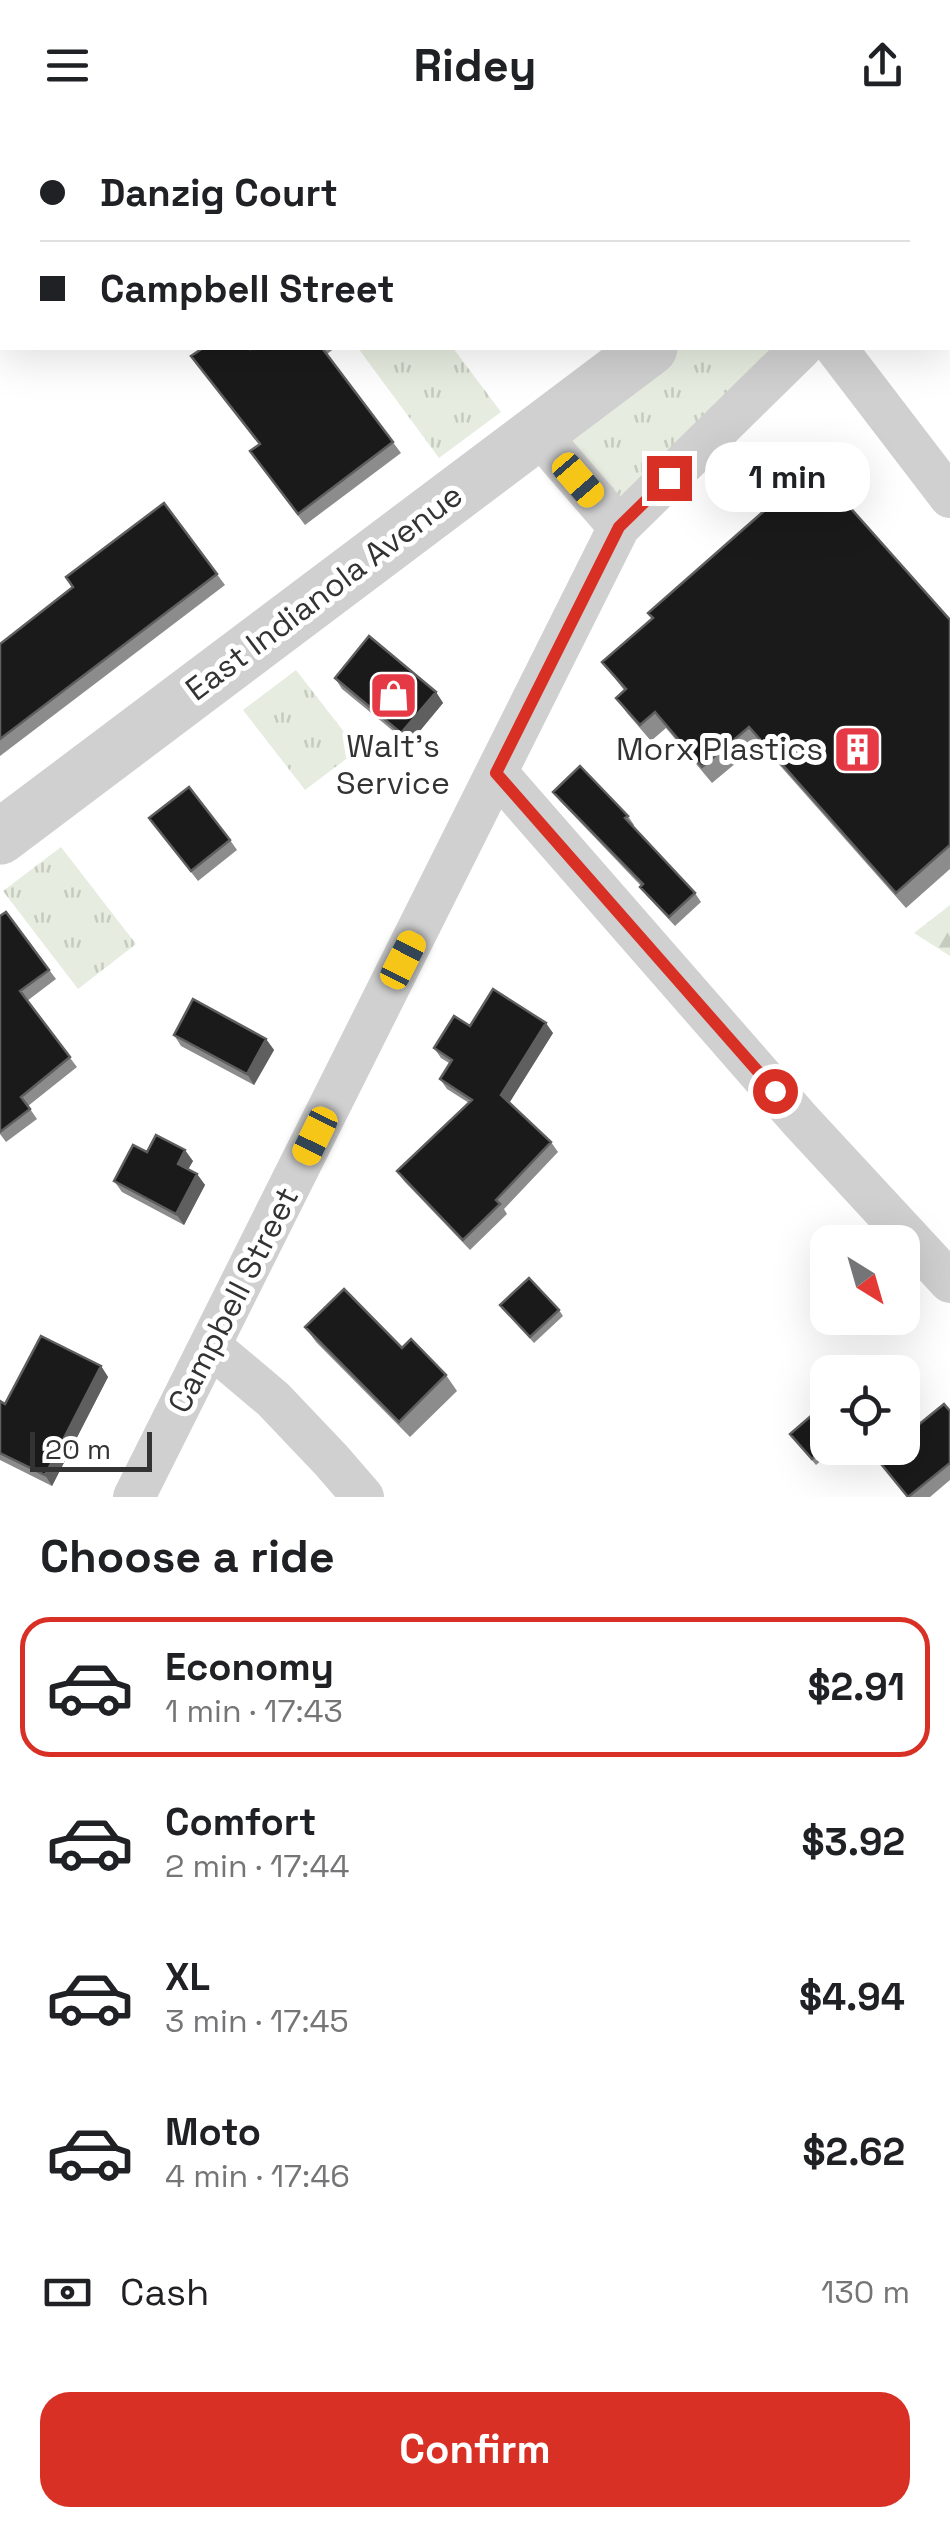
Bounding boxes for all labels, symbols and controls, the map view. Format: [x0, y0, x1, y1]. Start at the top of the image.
text: Ridey [414, 37, 536, 94]
icon: menu [40, 38, 95, 93]
icon: share [855, 38, 910, 93]
text: Danzig Court [100, 169, 338, 217]
text: Campbell Street [100, 265, 394, 313]
callout: 1 min [704, 443, 869, 513]
car [547, 448, 609, 512]
route end [647, 456, 692, 501]
text: 1 min [748, 457, 827, 497]
street label: East Indianola Avenue [178, 475, 470, 709]
shop icon: Walt's Service [367, 670, 419, 722]
building icon: Morx Plastics [832, 723, 884, 775]
place label: Walt's Service [336, 726, 450, 803]
place label: Morx Plastics [616, 729, 823, 769]
car [376, 926, 430, 994]
route start [753, 1069, 798, 1114]
car [288, 1102, 342, 1170]
street label: Campbell Street [159, 1180, 307, 1420]
north arrow [810, 1225, 920, 1335]
map controls [810, 1225, 920, 1465]
button: locate [810, 1355, 920, 1465]
scale bar [30, 1427, 152, 1472]
text: 20 m [45, 1431, 111, 1467]
text: Choose a ride [40, 1528, 335, 1585]
icon: car [45, 1642, 135, 1732]
text: Economy [165, 1643, 334, 1691]
text: $2.91 [807, 1663, 905, 1711]
text: 1 min · 17:43 [165, 1691, 343, 1731]
icon: car [45, 1797, 135, 1887]
text: Comfort [165, 1798, 316, 1846]
text: $3.92 [802, 1818, 905, 1866]
text: 2 min · 17:44 [165, 1846, 349, 1886]
icon: car [45, 1952, 135, 2042]
text: XL [165, 1953, 210, 2001]
text: $4.94 [799, 1973, 905, 2021]
text: 3 min · 17:45 [165, 2001, 349, 2041]
icon: car [45, 2107, 135, 2197]
text: Moto [165, 2108, 261, 2156]
text: $2.62 [803, 2128, 905, 2176]
text: 4 min · 17:46 [165, 2156, 350, 2196]
icon: cash [40, 2265, 95, 2320]
text: Cash [120, 2268, 209, 2316]
text: 130 m [821, 2272, 910, 2312]
button: Confirm [40, 2392, 910, 2507]

